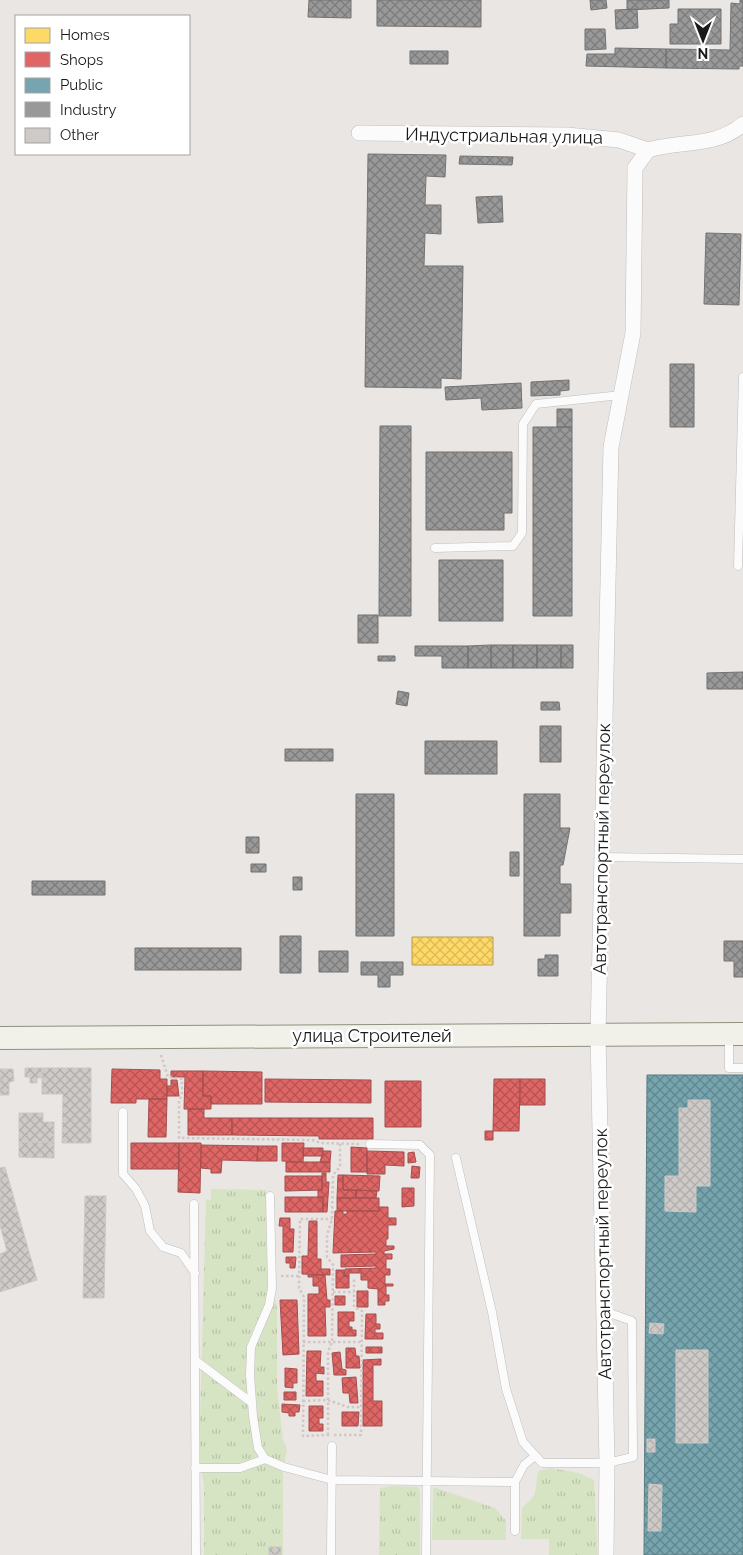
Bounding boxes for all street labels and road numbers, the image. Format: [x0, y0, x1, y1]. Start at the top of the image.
street label: Индустриальная улица [405, 123, 603, 148]
street label: Автотранспортный переулок [589, 723, 614, 975]
street label: улица Строителей [292, 1025, 452, 1046]
street label: Автотранспортный переулок [590, 1128, 615, 1380]

